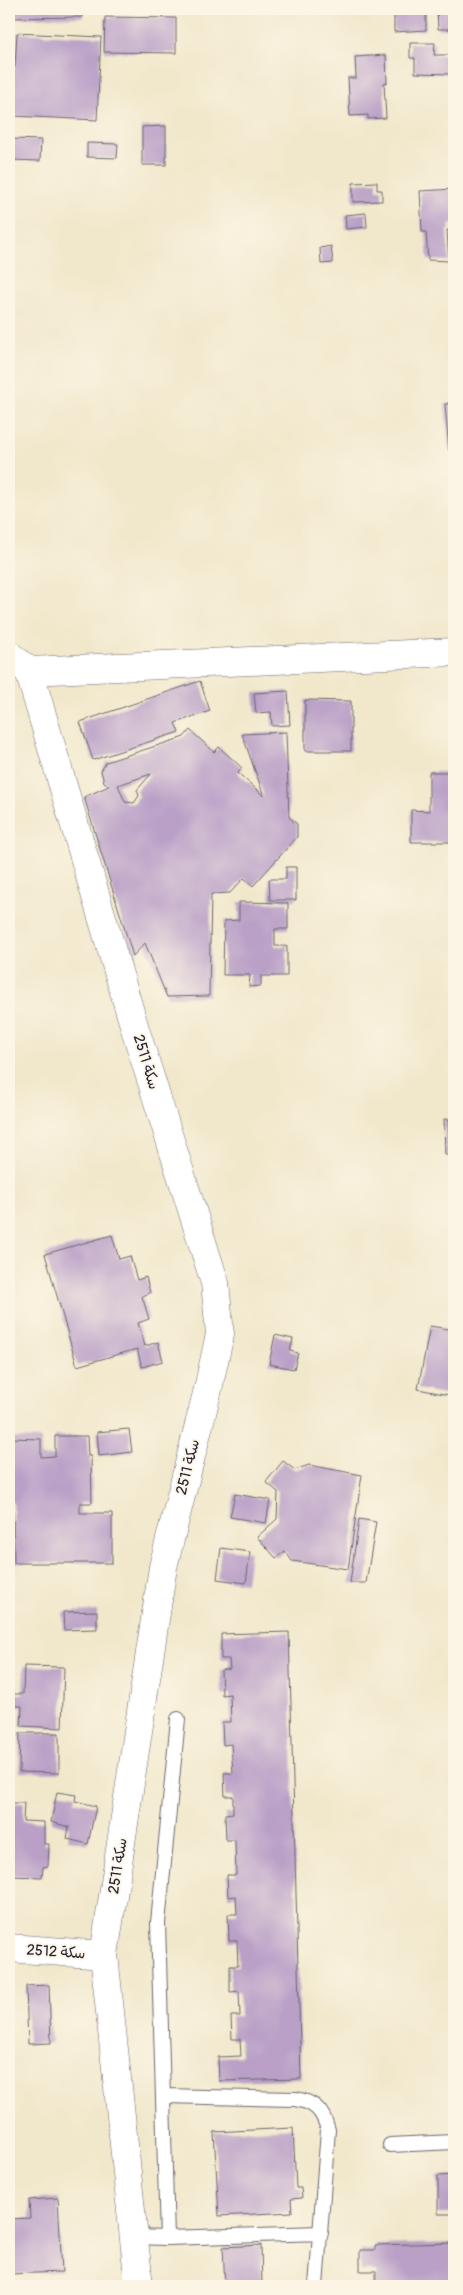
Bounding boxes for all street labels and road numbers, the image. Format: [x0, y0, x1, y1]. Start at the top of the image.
street label: سكة 2511 [129, 1032, 163, 1092]
street label: سكة 2511 [172, 1437, 204, 1497]
street label: سكة 2511 [104, 1837, 132, 1895]
street label: سكة 2512 [26, 1940, 86, 1964]

